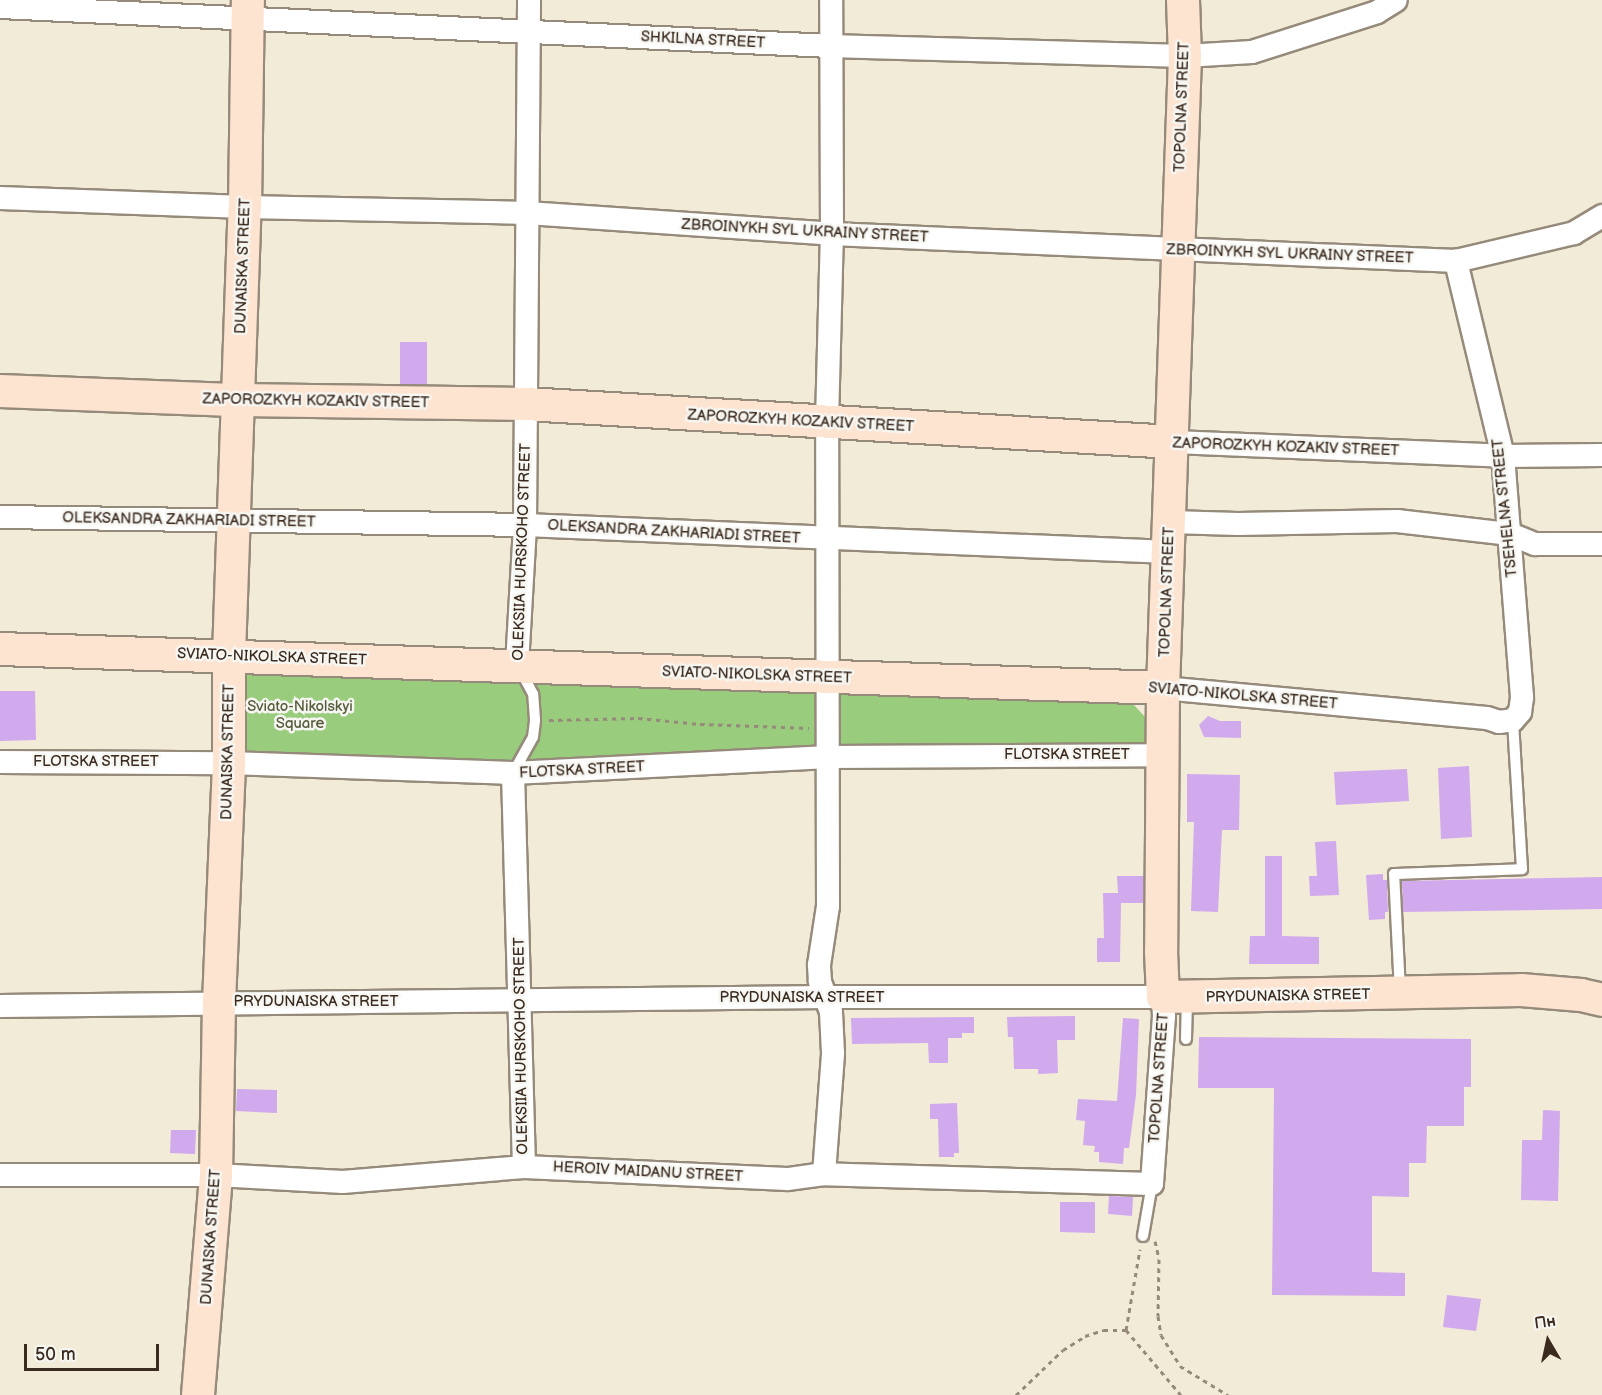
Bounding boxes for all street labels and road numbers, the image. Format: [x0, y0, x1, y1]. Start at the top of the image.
street label: SHKILNA STREET [640, 28, 766, 52]
street label: TOPOLNA STREET [1171, 41, 1193, 173]
street label: DUNAISKA STREET [232, 198, 254, 334]
street label: ZBROINYKH SYL UKRAINY STREET [681, 216, 929, 246]
street label: ZBROINYKH SYL UKRAINY STREET [1166, 241, 1414, 267]
street label: ZAPOROZKYH KOZAKIV STREET [202, 390, 430, 412]
street label: ZAPOROZKYH KOZAKIV STREET [687, 406, 915, 436]
street label: ZAPOROZKYH KOZAKIV STREET [1172, 434, 1400, 460]
street label: TSEHELNA STREET [1489, 438, 1521, 578]
street label: OLEKSIIA HURSKOHO STREET [509, 443, 535, 661]
street label: OLEKSANDRA ZAKHARIADI STREET [62, 509, 316, 531]
street label: OLEKSANDRA ZAKHARIADI STREET [547, 516, 801, 548]
street label: TOPOLNA STREET [1156, 526, 1178, 658]
street label: SVIATO-NIKOLSKA STREET [177, 645, 367, 669]
street label: SVIATO-NIKOLSKA STREET [662, 663, 852, 687]
street label: SVIATO-NIKOLSKA STREET [1147, 679, 1339, 713]
street label: DUNAISKA STREET [218, 684, 238, 820]
street label: FLOTSKA STREET [1004, 746, 1130, 764]
street label: FLOTSKA STREET [33, 753, 159, 771]
street label: FLOTSKA STREET [519, 758, 645, 782]
street label: OLEKSIIA HURSKOHO STREET [510, 937, 532, 1155]
street label: PRYDUNAISKA STREET [1205, 986, 1371, 1006]
street label: PRYDUNAISKA STREET [719, 989, 885, 1007]
street label: PRYDUNAISKA STREET [233, 993, 399, 1011]
street label: TOPOLNA STREET [1145, 1012, 1173, 1144]
street label: HEROIV MAIDANU STREET [552, 1158, 744, 1186]
street label: DUNAISKA STREET [197, 1168, 225, 1306]

